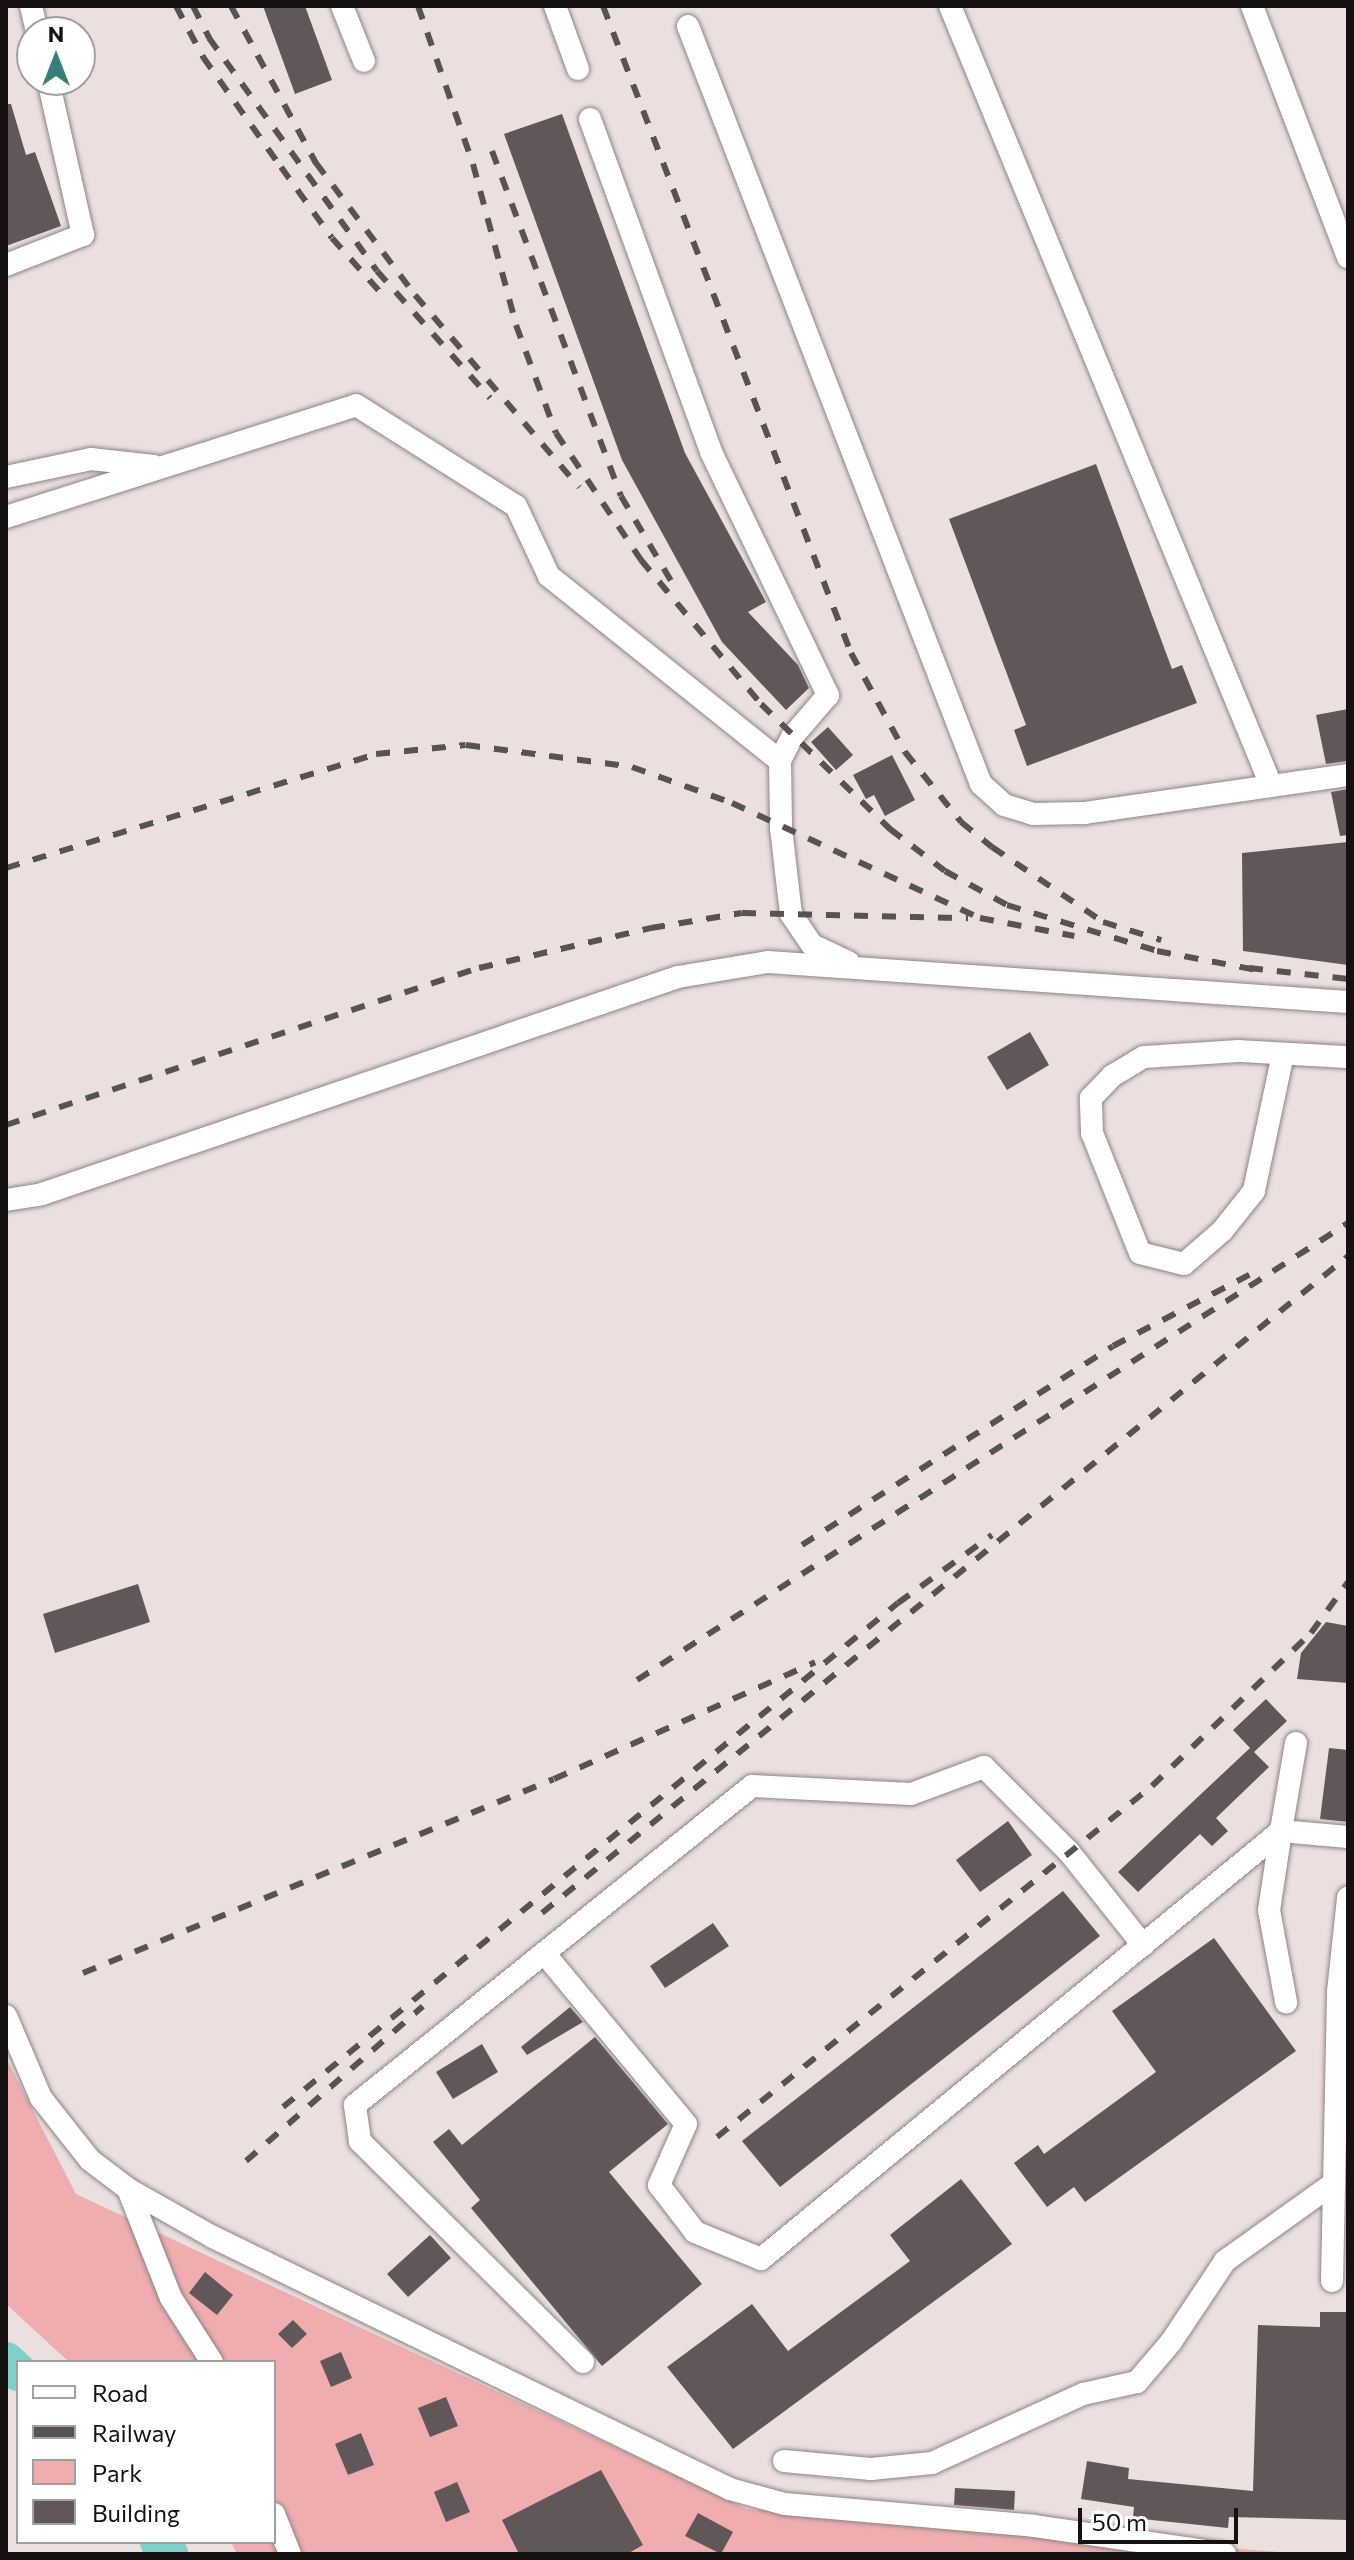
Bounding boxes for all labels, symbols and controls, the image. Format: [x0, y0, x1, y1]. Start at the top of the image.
north arrow [16, 16, 96, 96]
text: N [48, 20, 64, 47]
legend [16, 2360, 276, 2544]
text: Road [92, 2378, 148, 2407]
text: Railway [92, 2418, 177, 2447]
text: Park [92, 2458, 142, 2487]
scale bar [1082, 2492, 1242, 2542]
text: Building [92, 2498, 180, 2527]
text: 50 m [1092, 2507, 1147, 2536]

